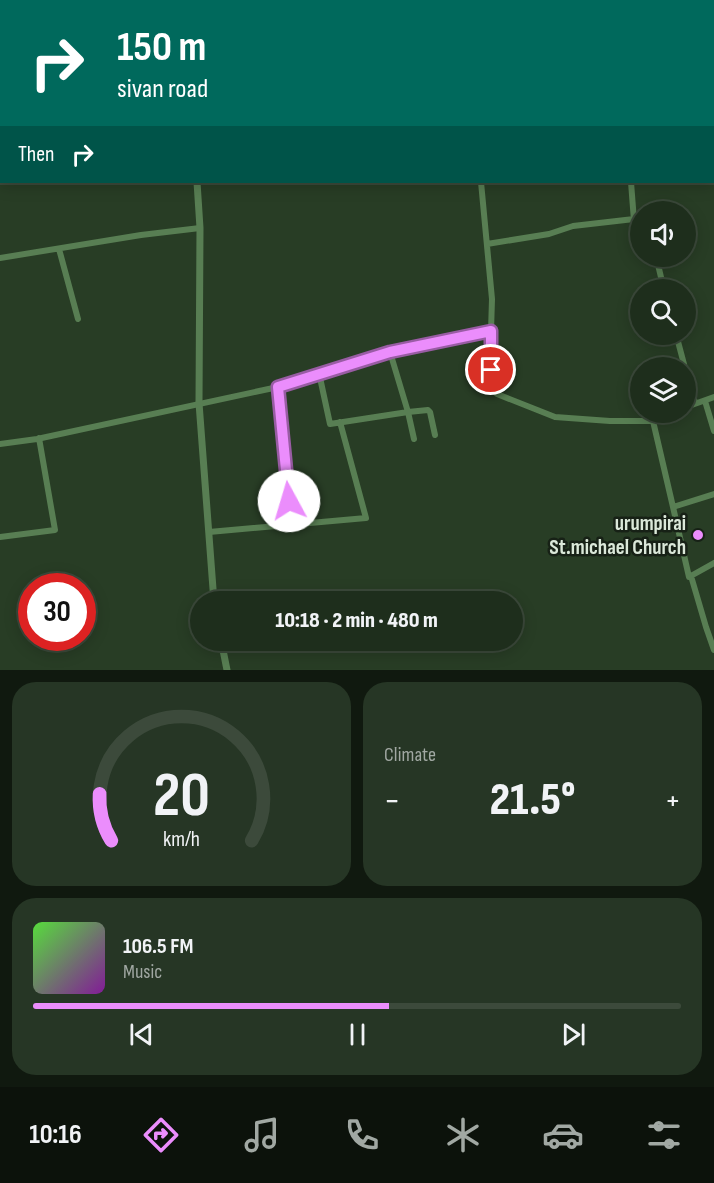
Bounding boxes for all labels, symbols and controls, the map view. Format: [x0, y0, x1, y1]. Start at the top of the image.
text: 150 m [117, 22, 206, 73]
icon: right [18, 24, 96, 102]
text: sivan road [117, 73, 208, 105]
icon: right [66, 138, 99, 171]
text: Then [18, 141, 54, 168]
map controls [630, 201, 696, 423]
button: sound [630, 201, 696, 267]
button: search [630, 279, 696, 345]
pin [465, 344, 516, 395]
icon: arrive [474, 353, 507, 386]
button: layers [630, 357, 696, 423]
position arrow [257, 469, 321, 533]
place label: urumpirai St.michael Church [549, 511, 686, 560]
marker: urumpirai St.michael Church [691, 528, 705, 542]
speed limit sign: 30 [18, 573, 96, 651]
text: 10:18 · 2 min · 480 m [275, 607, 438, 634]
text: Climate [384, 743, 436, 767]
text: 20 [153, 759, 210, 834]
text: 21.5° [490, 773, 575, 828]
text: − [384, 781, 400, 821]
text: + [665, 781, 681, 821]
text: km/h [163, 827, 200, 852]
text: 106.5 FM [123, 933, 193, 960]
text: Music [123, 960, 162, 984]
icon: previous [125, 1018, 158, 1051]
icon: pause [341, 1018, 374, 1051]
icon: next [557, 1018, 590, 1051]
icon: directions [140, 1114, 182, 1156]
icon: music [241, 1114, 283, 1156]
icon: phone [341, 1114, 383, 1156]
icon: climate [442, 1114, 484, 1156]
icon: car [542, 1114, 584, 1156]
icon: filters [643, 1114, 685, 1156]
text: 10:16 [29, 1119, 82, 1151]

